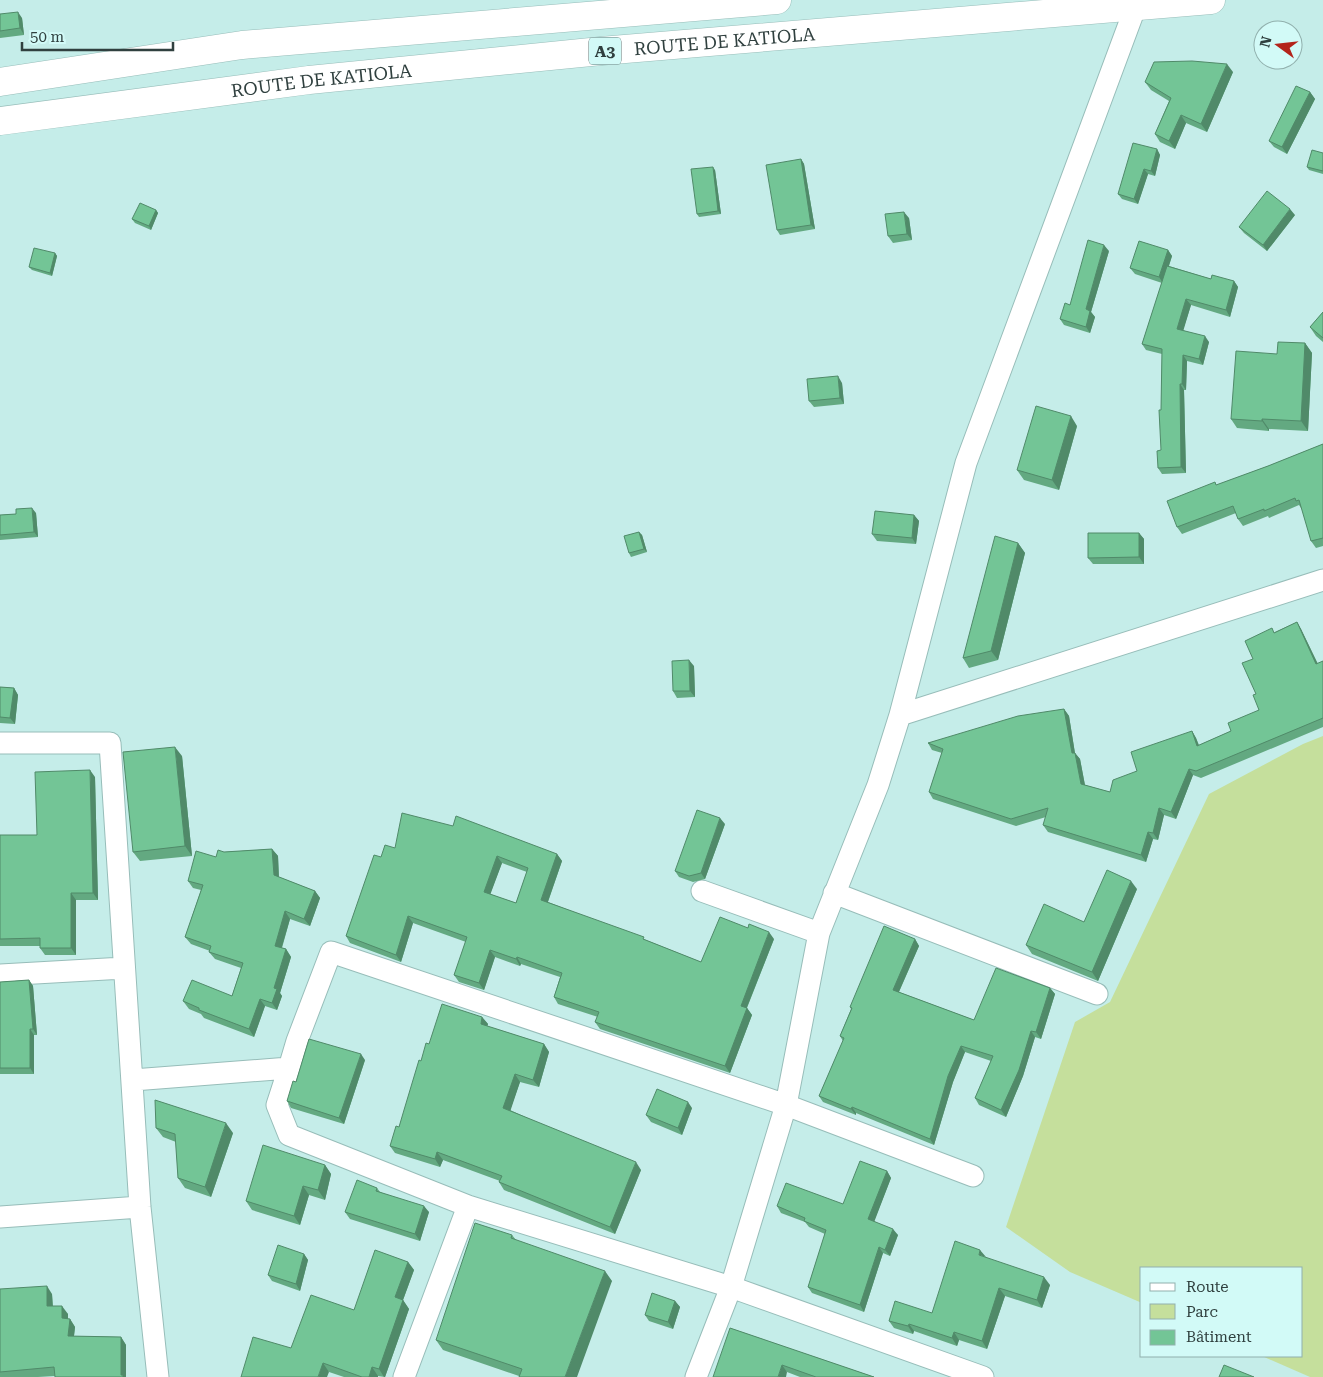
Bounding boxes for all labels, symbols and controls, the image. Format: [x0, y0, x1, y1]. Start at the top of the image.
scale bar [22, 20, 174, 52]
north arrow [1253, 20, 1303, 70]
street label: ROUTE DE KATIOLA [633, 23, 816, 59]
text: 50 m [30, 28, 65, 46]
text: N [1256, 34, 1275, 49]
road number: A3 [589, 37, 621, 64]
street label: ROUTE DE KATIOLA [230, 59, 413, 101]
legend [1140, 1267, 1303, 1357]
text: Route [1186, 1278, 1228, 1296]
text: Parc [1186, 1303, 1218, 1321]
text: Bâtiment [1186, 1328, 1252, 1346]

